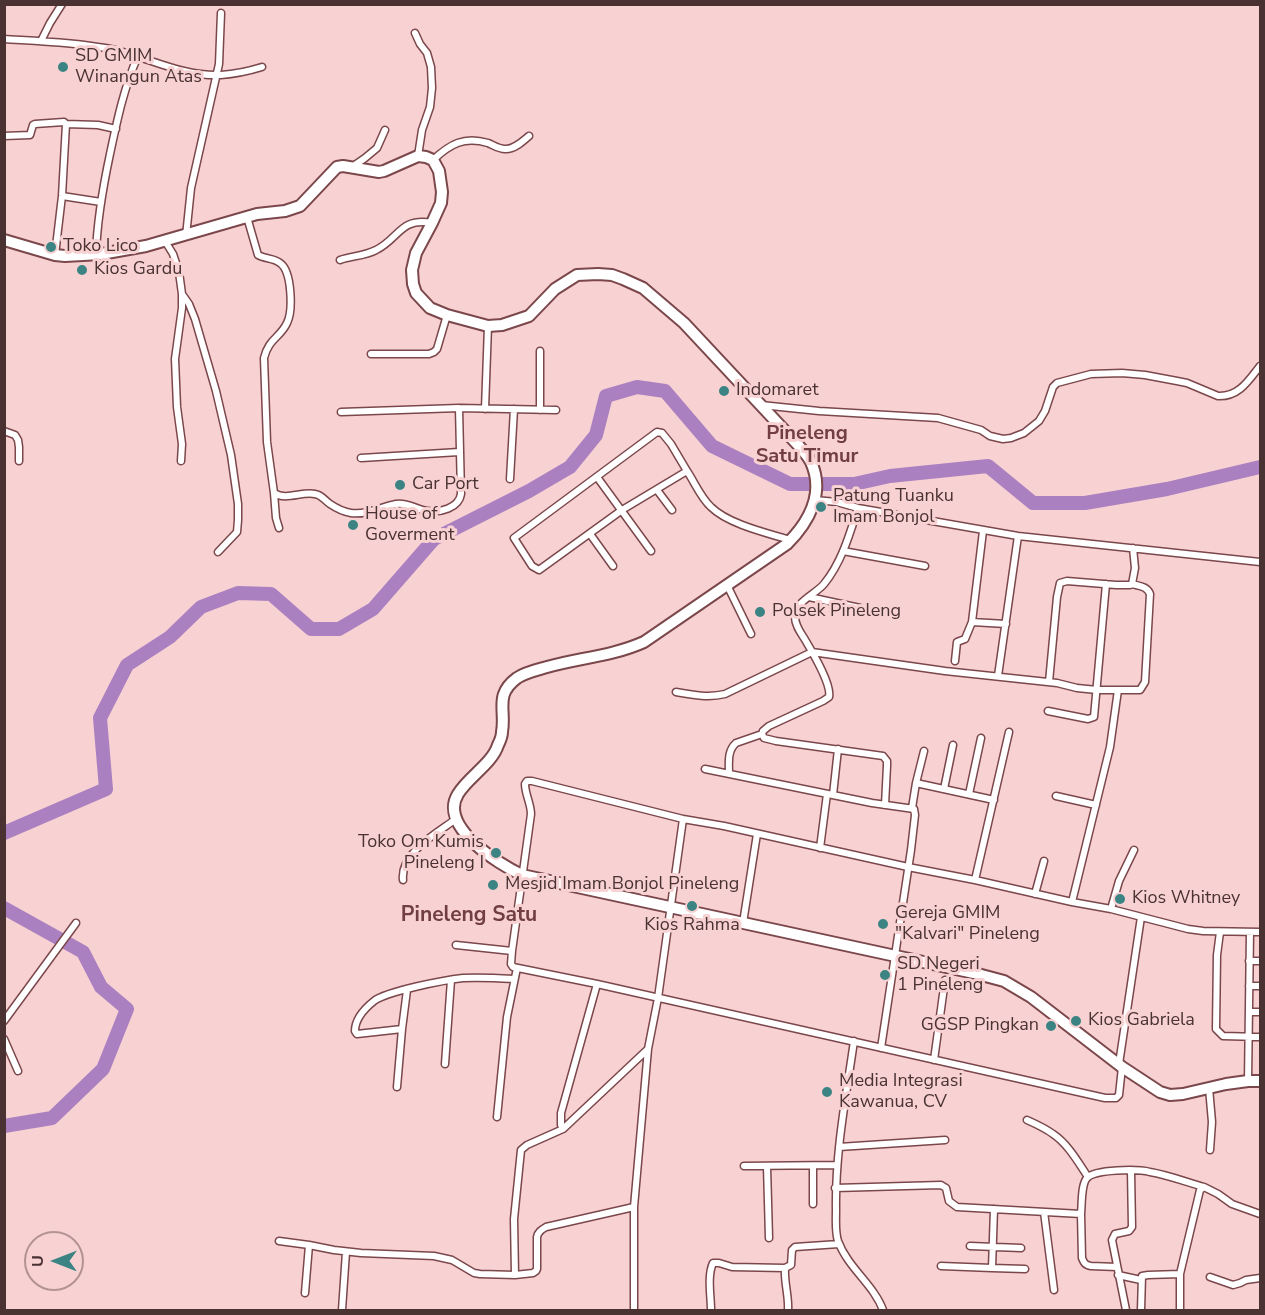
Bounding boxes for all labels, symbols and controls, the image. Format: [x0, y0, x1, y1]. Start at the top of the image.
place label: SD GMIM Winangun Atas [75, 46, 202, 88]
marker: SD GMIM Winangun Atas [56, 60, 70, 74]
place label: Toko Lico [63, 236, 138, 258]
marker: Toko Lico [44, 240, 58, 254]
place label: Kios Gardu [94, 259, 182, 281]
marker: Kios Gardu [75, 263, 89, 277]
place label: Indomaret [736, 380, 818, 402]
marker: Indomaret [717, 384, 731, 398]
district label: Pineleng Satu Timur [756, 422, 858, 469]
place label: Car Port [412, 474, 479, 496]
marker: Car Port [393, 478, 407, 492]
place label: Patung Tuanku Imam Bonjol [833, 486, 954, 528]
marker: Patung Tuanku Imam Bonjol [814, 500, 828, 514]
place label: House of Goverment [365, 504, 455, 546]
marker: House of Goverment [346, 518, 360, 532]
place label: Polsek Pineleng [772, 601, 901, 623]
marker: Polsek Pineleng [753, 605, 767, 619]
place label: Toko Om Kumis Pineleng I [358, 832, 484, 874]
marker: Toko Om Kumis Pineleng I [489, 846, 503, 860]
place label: Mesjid Imam Bonjol Pineleng [505, 874, 739, 896]
marker: Mesjid Imam Bonjol Pineleng [486, 878, 500, 892]
place label: Kios Whitney [1132, 888, 1240, 910]
marker: Kios Whitney [1113, 892, 1127, 906]
marker: Kios Rahma [685, 899, 699, 913]
district label: Pineleng Satu [401, 903, 537, 929]
place label: Gereja GMIM "Kalvari" Pineleng [895, 903, 1040, 946]
place label: Kios Rahma [644, 915, 740, 937]
marker: Gereja GMIM "Kalvari" Pineleng [876, 917, 890, 931]
place label: SD Negeri 1 Pineleng [897, 954, 983, 996]
marker: SD Negeri 1 Pineleng [878, 968, 892, 982]
place label: Kios Gabriela [1088, 1010, 1195, 1032]
marker: Kios Gabriela [1069, 1014, 1083, 1028]
place label: GGSP Pingkan [921, 1015, 1039, 1037]
marker: GGSP Pingkan [1044, 1019, 1058, 1033]
place label: Media Integrasi Kawanua, CV [839, 1071, 963, 1114]
marker: Media Integrasi Kawanua, CV [820, 1085, 834, 1099]
north arrow [24, 1231, 84, 1291]
text: U [27, 1255, 49, 1267]

